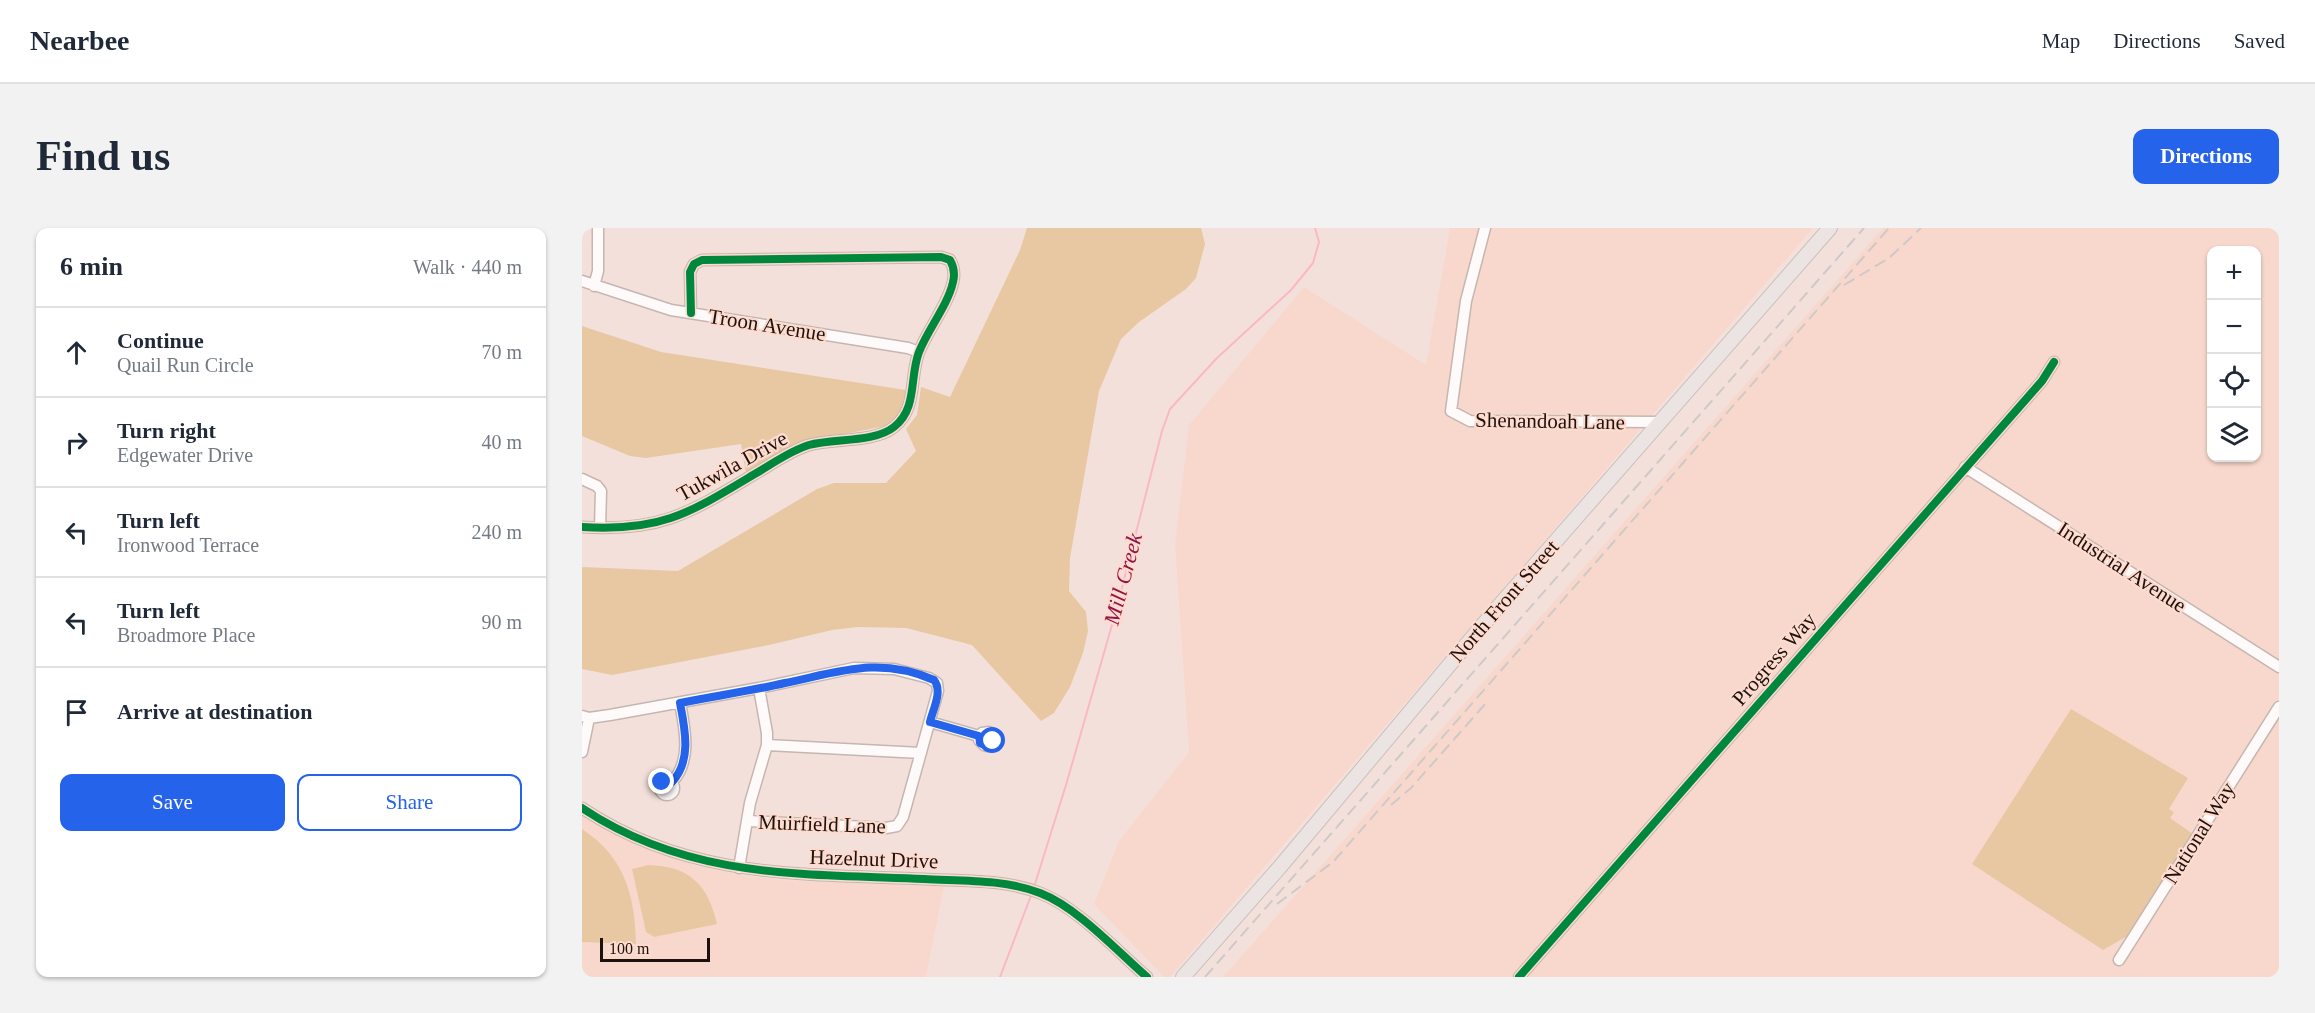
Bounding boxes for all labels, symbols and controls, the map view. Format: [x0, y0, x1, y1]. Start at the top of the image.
text: Nearbee [30, 25, 130, 56]
text: Map [2042, 29, 2080, 53]
text: Directions [2113, 29, 2201, 53]
text: Saved [2234, 29, 2285, 53]
button: Directions [2133, 129, 2279, 184]
text: Find us [36, 133, 170, 179]
map controls [2207, 246, 2261, 462]
button: + [2207, 246, 2261, 300]
text: 6 min [60, 252, 123, 281]
text: Walk · 440 m [413, 256, 522, 278]
button: − [2207, 300, 2261, 354]
street label: Troon Avenue [707, 304, 827, 346]
text: Continue [117, 328, 204, 353]
icon: ahead [60, 336, 93, 369]
text: 70 m [481, 341, 522, 363]
text: Quail Run Circle [117, 354, 254, 376]
button: locate [2207, 354, 2261, 408]
street label: Shenandoah Lane [1475, 408, 1625, 434]
button: layers [2207, 408, 2261, 462]
text: Turn right [117, 418, 216, 443]
icon: right [60, 426, 93, 459]
street label: Tukwila Drive [673, 426, 791, 506]
text: 40 m [481, 431, 522, 453]
text: Edgewater Drive [117, 444, 253, 466]
text: Turn left [117, 508, 200, 533]
icon: left [60, 516, 93, 549]
street label: Industrial Avenue [2053, 517, 2191, 617]
text: 240 m [471, 521, 522, 543]
water label: Mill Creek [1099, 529, 1148, 629]
text: Ironwood Terrace [117, 534, 259, 556]
street label: North Front Street [1444, 535, 1564, 667]
text: Turn left [117, 598, 200, 623]
icon: left [60, 606, 93, 639]
street label: Progress Way [1727, 607, 1821, 710]
text: 90 m [481, 611, 522, 633]
text: Broadmore Place [117, 624, 255, 646]
icon: arrive [60, 696, 93, 729]
text: Arrive at destination [117, 699, 313, 724]
route start [979, 727, 1005, 753]
route end [648, 768, 674, 794]
button: Save [60, 774, 285, 831]
button: Share [297, 774, 522, 831]
street label: National Way [2158, 777, 2240, 888]
street label: Muirfield Lane [758, 810, 886, 838]
street label: Hazelnut Drive [809, 845, 939, 873]
scale bar [600, 935, 710, 962]
text: 100 m [609, 940, 649, 957]

